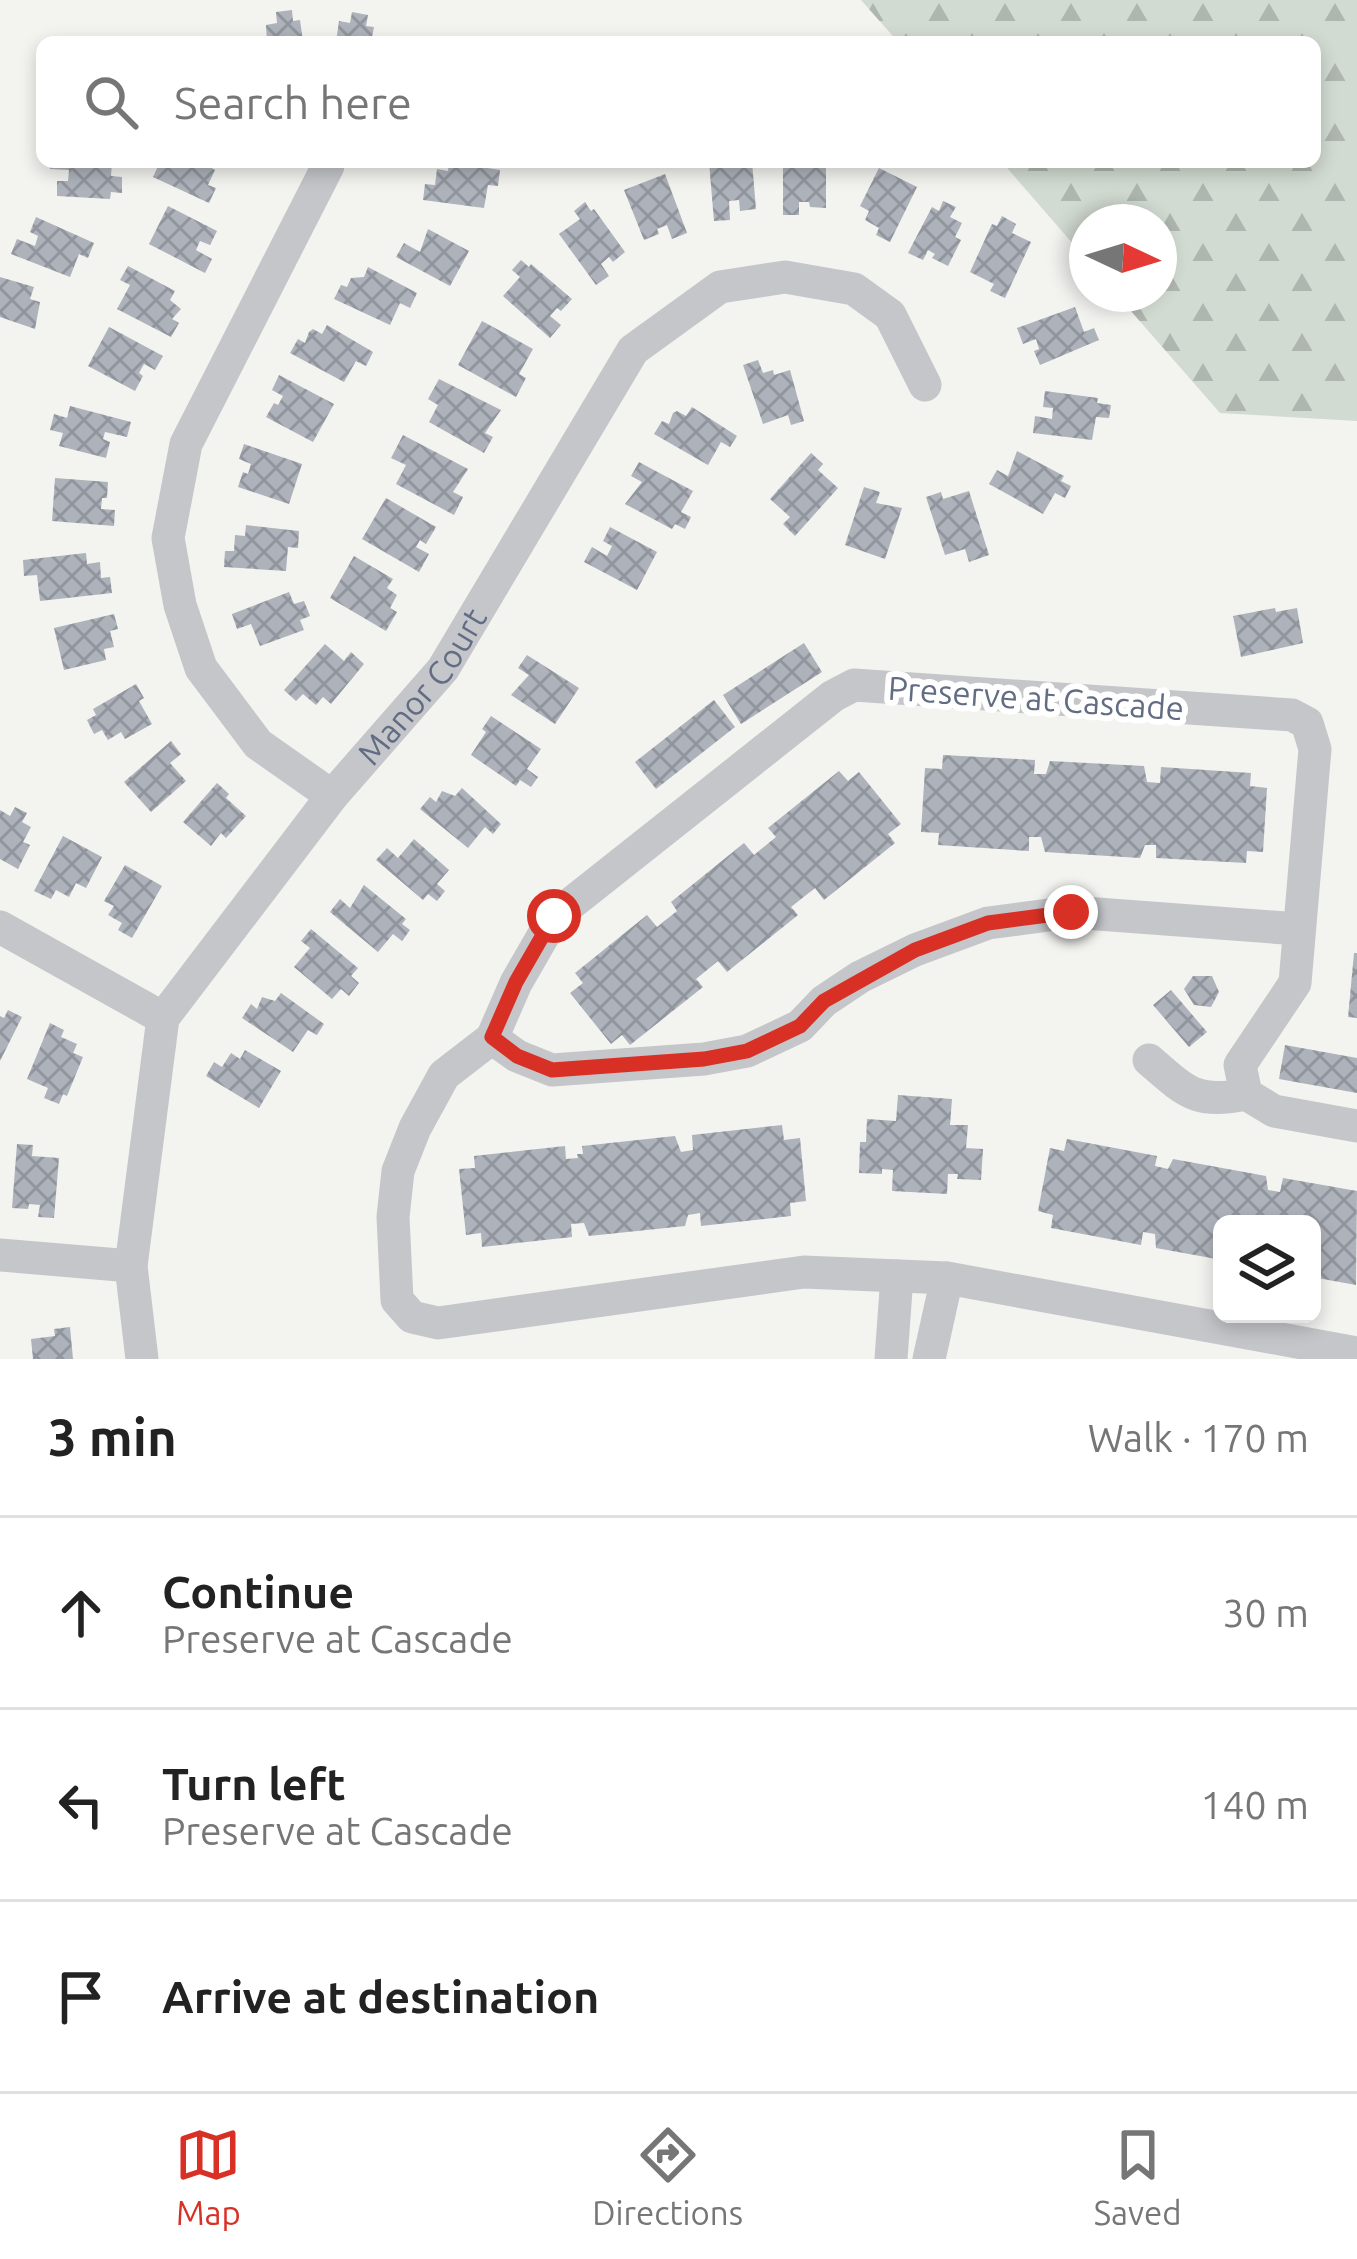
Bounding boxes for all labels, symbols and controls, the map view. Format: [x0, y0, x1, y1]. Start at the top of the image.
search box [36, 36, 1321, 168]
icon: search [78, 69, 144, 135]
text: Search here [174, 77, 412, 128]
north arrow [1069, 204, 1177, 312]
street label: Manor Court [350, 601, 493, 771]
street label: Preserve at Cascade [887, 669, 1185, 726]
route end [1044, 885, 1098, 939]
route start [527, 889, 581, 943]
map controls [1213, 1215, 1321, 1323]
button: layers [1213, 1215, 1321, 1323]
text: 3 min [48, 1408, 177, 1466]
text: Walk · 170 m [1088, 1416, 1309, 1459]
text: Continue [162, 1566, 354, 1617]
icon: ahead [48, 1580, 114, 1646]
text: 30 m [1222, 1591, 1309, 1634]
text: Preserve at Cascade [162, 1617, 513, 1660]
text: Turn left [162, 1758, 346, 1809]
icon: left [48, 1772, 114, 1838]
text: 140 m [1200, 1783, 1309, 1826]
text: Preserve at Cascade [162, 1809, 513, 1852]
icon: arrive [48, 1964, 114, 2030]
text: Arrive at destination [162, 1971, 599, 2022]
tab: Map [175, 2122, 241, 2231]
tab: Directions [592, 2122, 743, 2231]
tab: Saved [1094, 2122, 1182, 2231]

